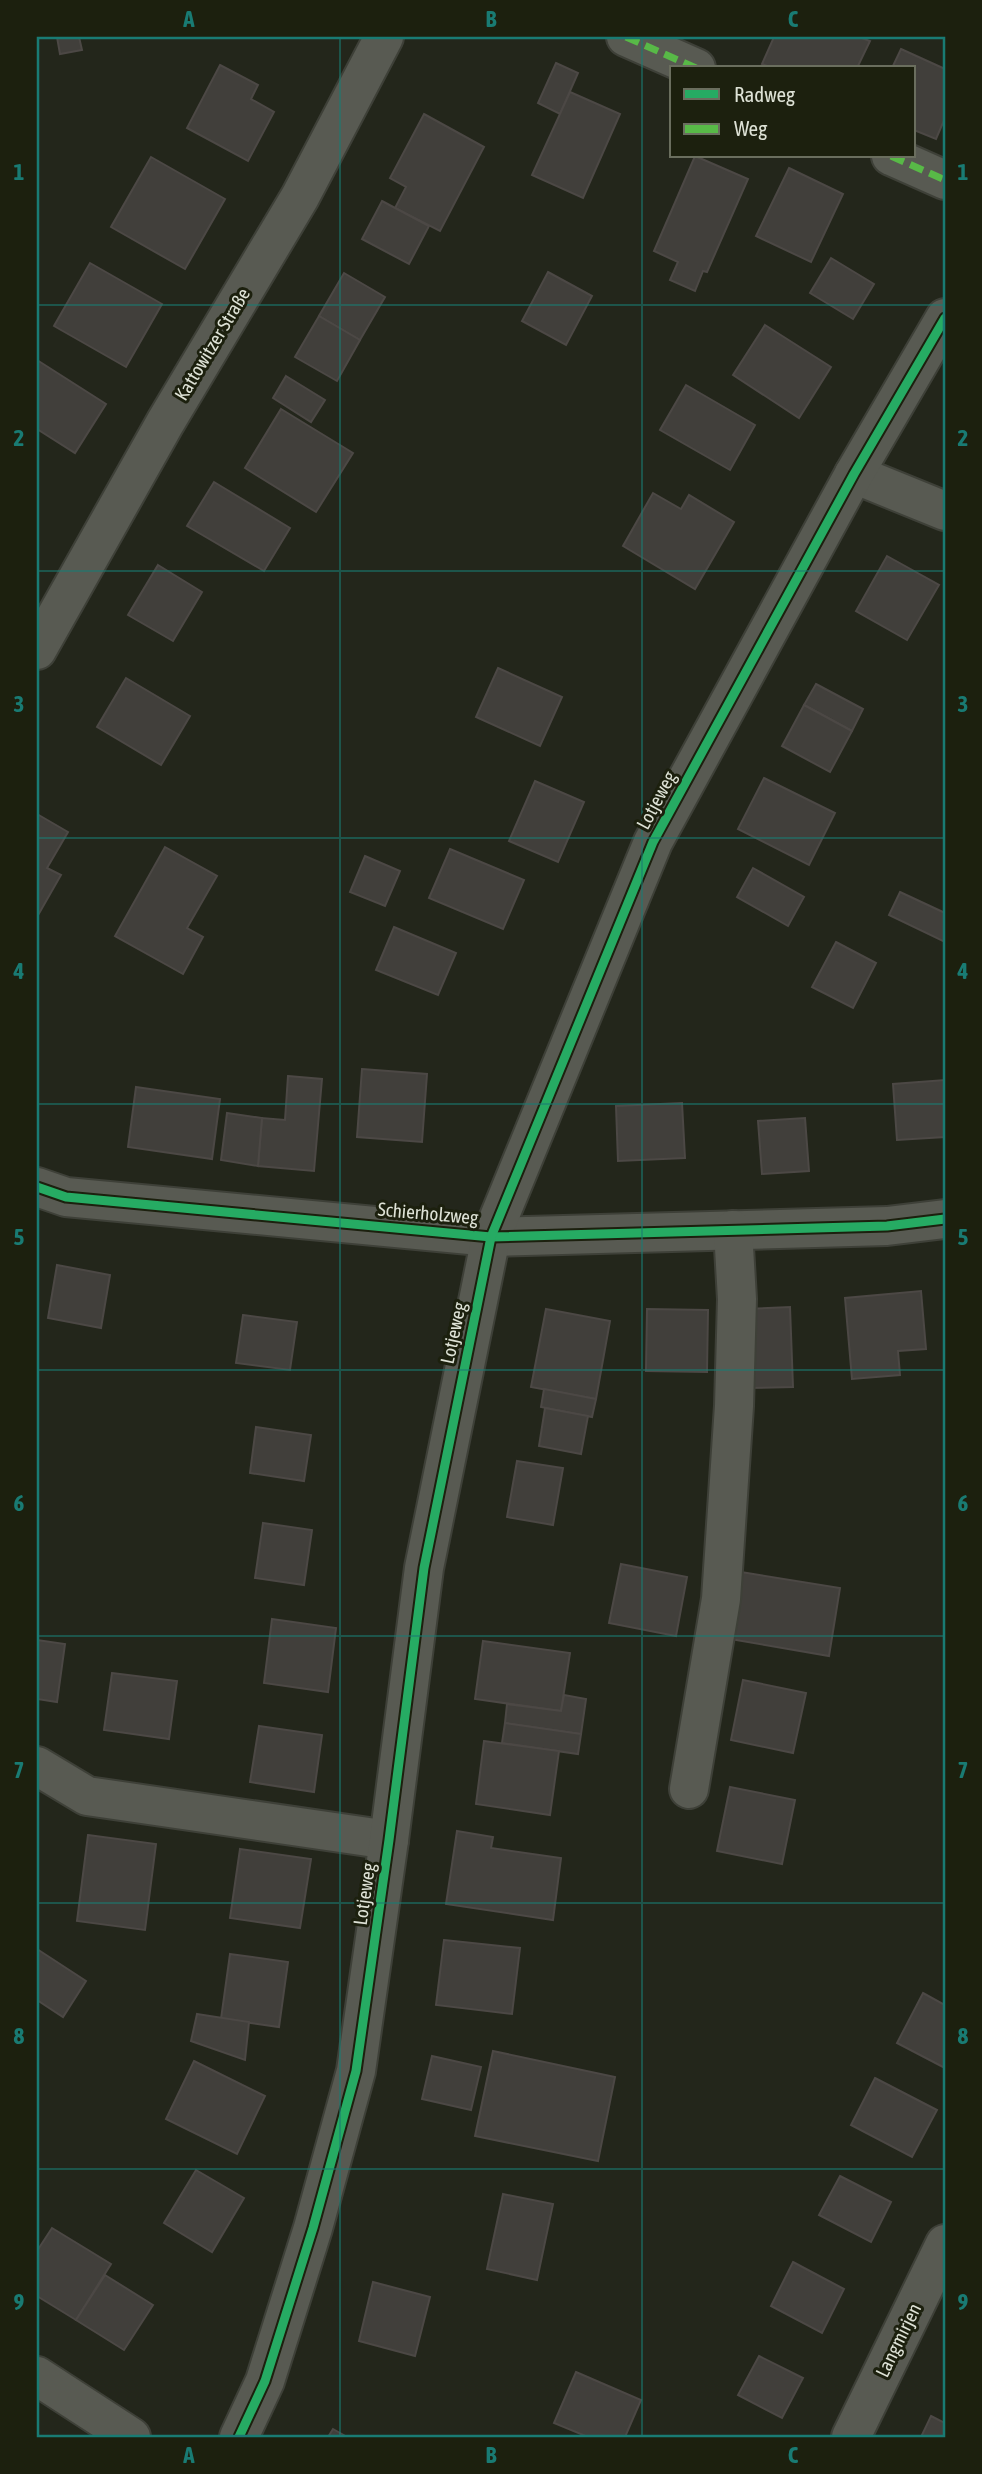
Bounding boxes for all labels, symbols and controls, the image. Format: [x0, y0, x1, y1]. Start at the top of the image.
text: A [182, 6, 195, 32]
text: B [486, 6, 497, 32]
text: C [788, 6, 799, 32]
legend [670, 66, 916, 158]
text: Radweg [734, 82, 795, 106]
text: Weg [734, 116, 767, 140]
text: 1 [14, 159, 25, 185]
text: 1 [958, 159, 969, 185]
street label: Kattowitzer Straße [170, 284, 254, 404]
text: 2 [14, 425, 24, 451]
text: 2 [958, 425, 968, 451]
text: 3 [14, 691, 24, 717]
text: 3 [958, 691, 968, 717]
street label: Lotjeweg [632, 767, 681, 833]
text: 4 [13, 958, 25, 984]
text: 4 [957, 958, 969, 984]
street label: Schierholzweg [377, 1198, 480, 1228]
text: 5 [14, 1224, 25, 1250]
text: 5 [958, 1224, 969, 1250]
street label: Lotjeweg [436, 1299, 470, 1366]
text: 6 [14, 1490, 25, 1516]
text: 6 [958, 1490, 969, 1516]
text: 7 [14, 1757, 24, 1783]
text: 7 [958, 1757, 968, 1783]
street label: Lotjeweg [349, 1861, 379, 1926]
text: 8 [14, 2023, 25, 2049]
text: 8 [958, 2023, 969, 2049]
text: 9 [14, 2289, 25, 2315]
text: 9 [958, 2289, 969, 2315]
street label: Langmirjen [871, 2299, 925, 2381]
text: A [182, 2442, 195, 2468]
text: B [486, 2442, 497, 2468]
text: C [788, 2442, 799, 2468]

